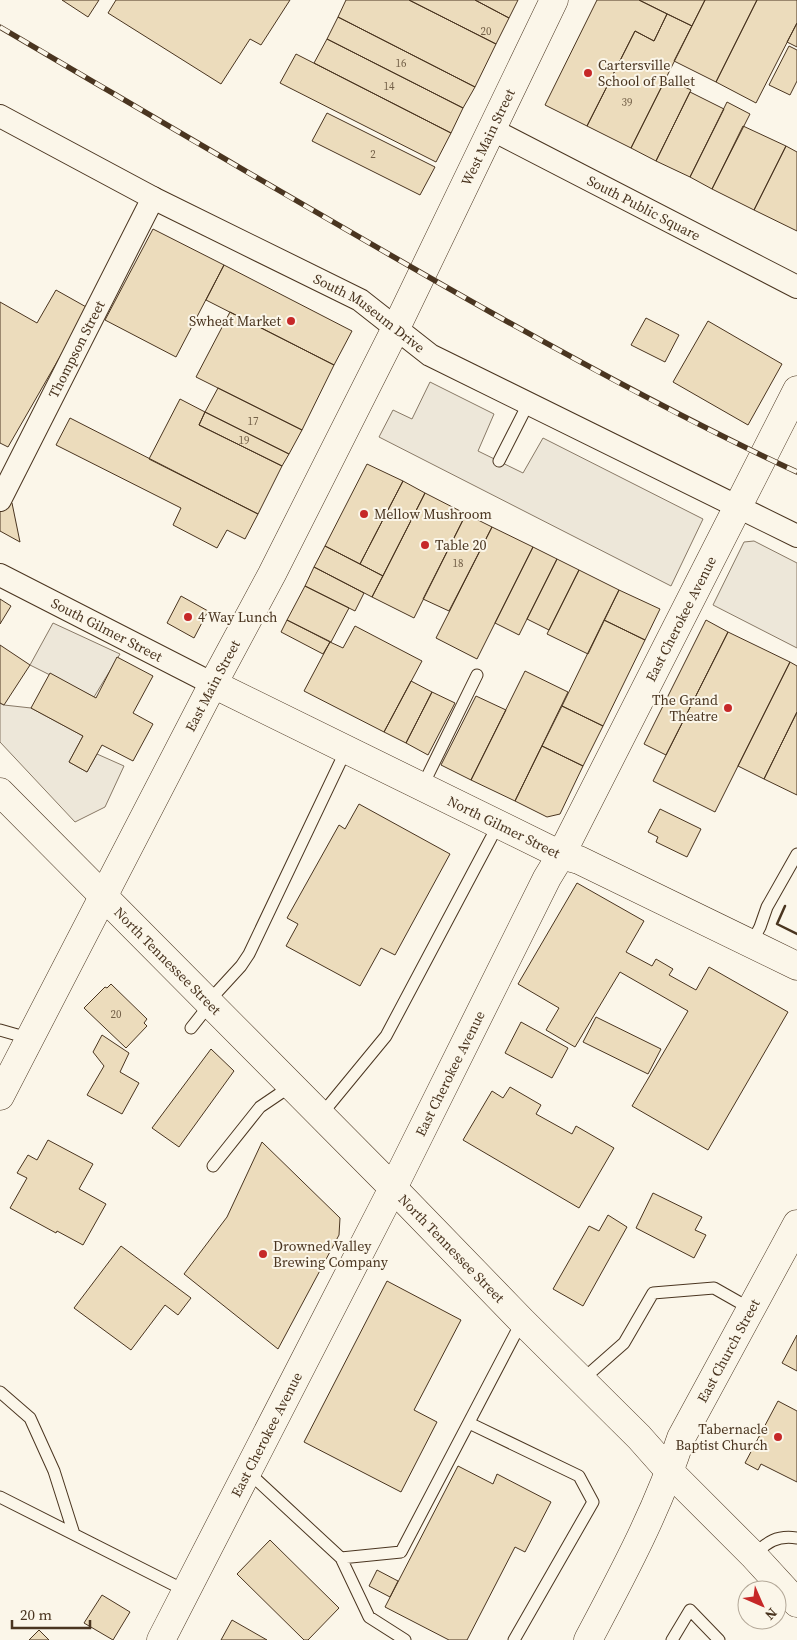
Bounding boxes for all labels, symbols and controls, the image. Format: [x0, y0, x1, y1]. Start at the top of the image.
house number: 20 [481, 24, 492, 39]
place label: Cartersville School of Ballet [598, 55, 695, 91]
house number: 16 [396, 56, 407, 71]
marker: Cartersville School of Ballet [582, 67, 594, 79]
house number: 14 [384, 79, 395, 94]
street label: West Main Street [456, 85, 520, 189]
house number: 39 [622, 95, 633, 110]
house number: 2 [370, 147, 376, 162]
street label: South Public Square [584, 170, 704, 246]
street label: South Museum Drive [310, 269, 429, 357]
street label: Thompson Street [43, 297, 110, 401]
place label: Swheat Market [189, 311, 281, 331]
marker: Swheat Market [285, 315, 297, 327]
house number: 17 [248, 414, 259, 429]
house number: 19 [239, 433, 250, 448]
place label: Mellow Mushroom [374, 504, 492, 524]
marker: Mellow Mushroom [358, 508, 370, 520]
place label: Table 20 [435, 535, 487, 555]
marker: Table 20 [419, 539, 431, 551]
street label: East Cherokee Avenue [641, 553, 721, 685]
house number: 18 [453, 556, 464, 571]
street label: South Gilmer Street [48, 593, 166, 667]
place label: 4 Way Lunch [198, 607, 278, 627]
marker: 4 Way Lunch [182, 611, 194, 623]
street label: East Main Street [180, 636, 245, 735]
place label: The Grand Theatre [652, 690, 718, 726]
marker: The Grand Theatre [722, 702, 734, 714]
street label: North Gilmer Street [444, 791, 564, 863]
street label: North Tennessee Street [110, 903, 226, 1020]
house number: 20 [111, 1007, 122, 1022]
street label: East Cherokee Avenue [410, 1007, 490, 1140]
street label: North Tennessee Street [394, 1189, 509, 1308]
place label: Drowned Valley Brewing Company [273, 1236, 389, 1272]
marker: Drowned Valley Brewing Company [257, 1248, 269, 1260]
street label: East Church Street [692, 1295, 765, 1406]
street label: East Cherokee Avenue [226, 1368, 307, 1501]
place label: Tabernacle Baptist Church [676, 1419, 768, 1455]
marker: Tabernacle Baptist Church [772, 1431, 784, 1443]
north arrow [737, 1580, 787, 1630]
scale bar [12, 1598, 90, 1630]
text: 20 m [20, 1604, 52, 1625]
text: N [761, 1604, 782, 1625]

